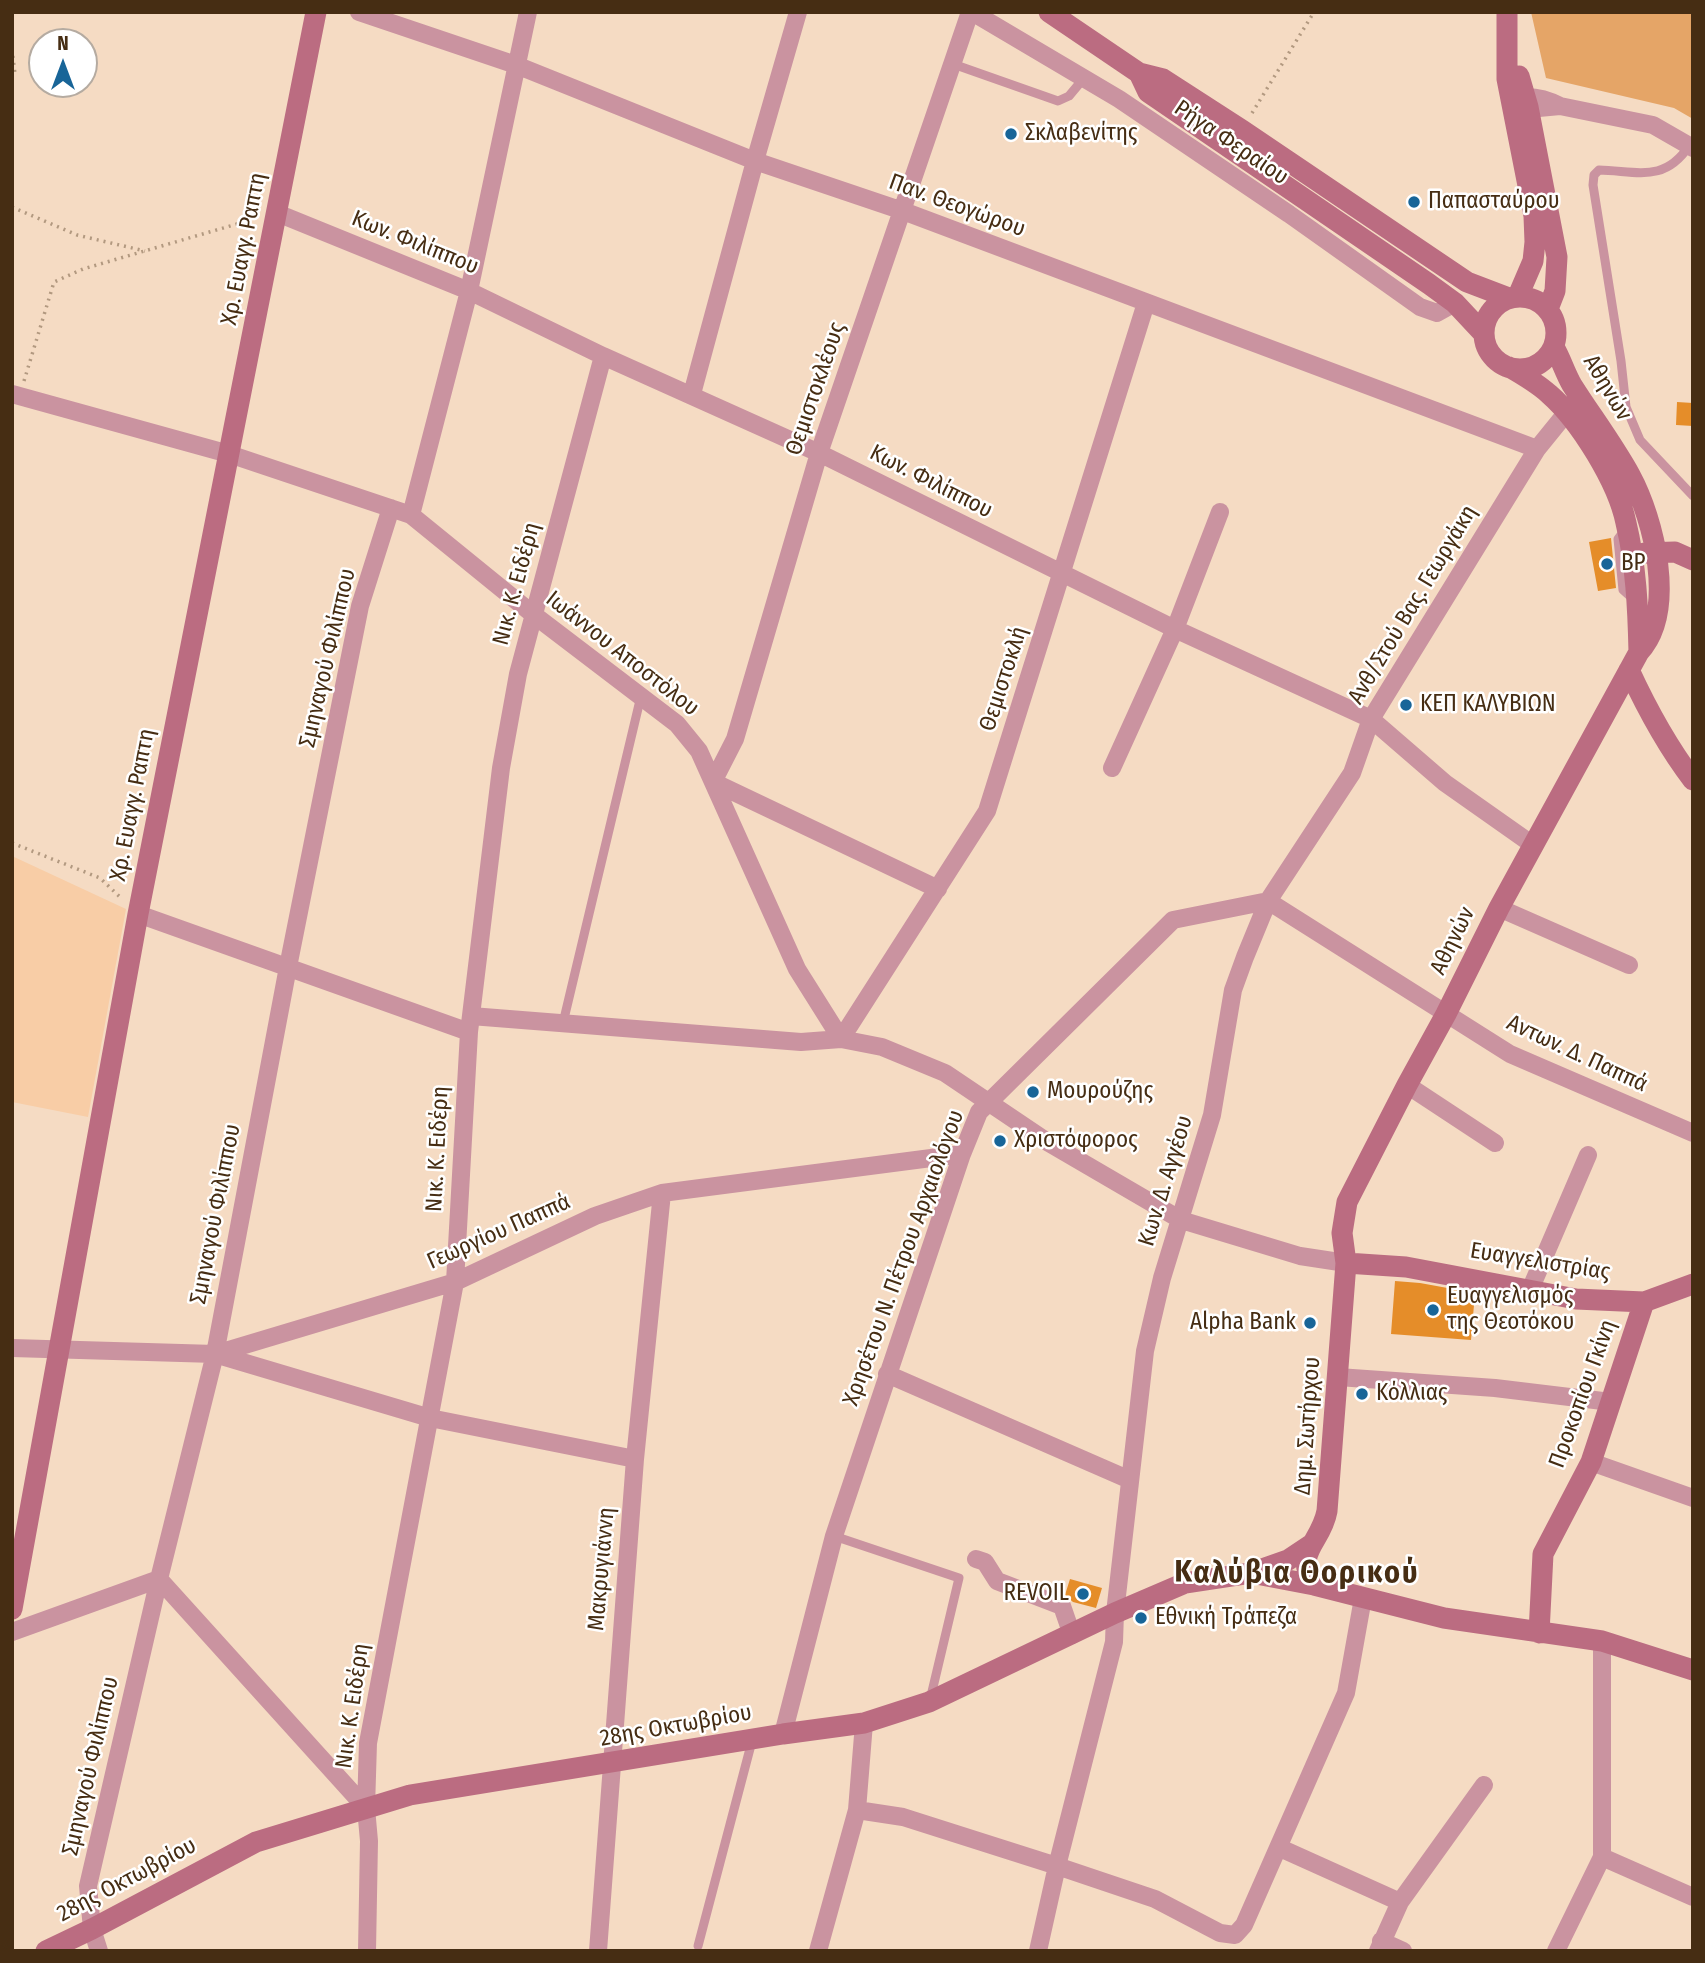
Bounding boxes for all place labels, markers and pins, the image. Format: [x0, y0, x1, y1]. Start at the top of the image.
place label: Σκλαβενίτης [1025, 120, 1138, 148]
marker: Σκλαβενίτης [1003, 126, 1019, 142]
place label: Παπασταύρου [1428, 188, 1560, 216]
marker: Παπασταύρου [1406, 194, 1422, 210]
place label: BP [1621, 550, 1646, 578]
marker: BP [1599, 556, 1615, 572]
place label: ΚΕΠ ΚΑΛΥΒΙΩΝ [1420, 691, 1556, 719]
marker: ΚΕΠ ΚΑΛΥΒΙΩΝ [1398, 697, 1414, 713]
place label: Μουρούζης [1047, 1078, 1153, 1106]
marker: Μουρούζης [1025, 1084, 1041, 1100]
place label: Χριστόφορος [1014, 1127, 1138, 1155]
marker: Χριστόφορος [992, 1133, 1008, 1149]
place label: Ευαγγελισμός της Θεοτόκου [1447, 1283, 1574, 1337]
marker: Ευαγγελισμός της Θεοτόκου [1425, 1302, 1441, 1318]
place label: Alpha Bank [1190, 1309, 1296, 1337]
marker: Alpha Bank [1302, 1315, 1318, 1331]
place label: Κόλλιας [1376, 1380, 1447, 1408]
marker: Κόλλιας [1354, 1386, 1370, 1402]
place label: REVOIL [1003, 1580, 1069, 1608]
marker: REVOIL [1075, 1586, 1091, 1602]
place label: Εθνική Τράπεζα [1155, 1604, 1297, 1632]
marker: Εθνική Τράπεζα [1133, 1610, 1149, 1626]

